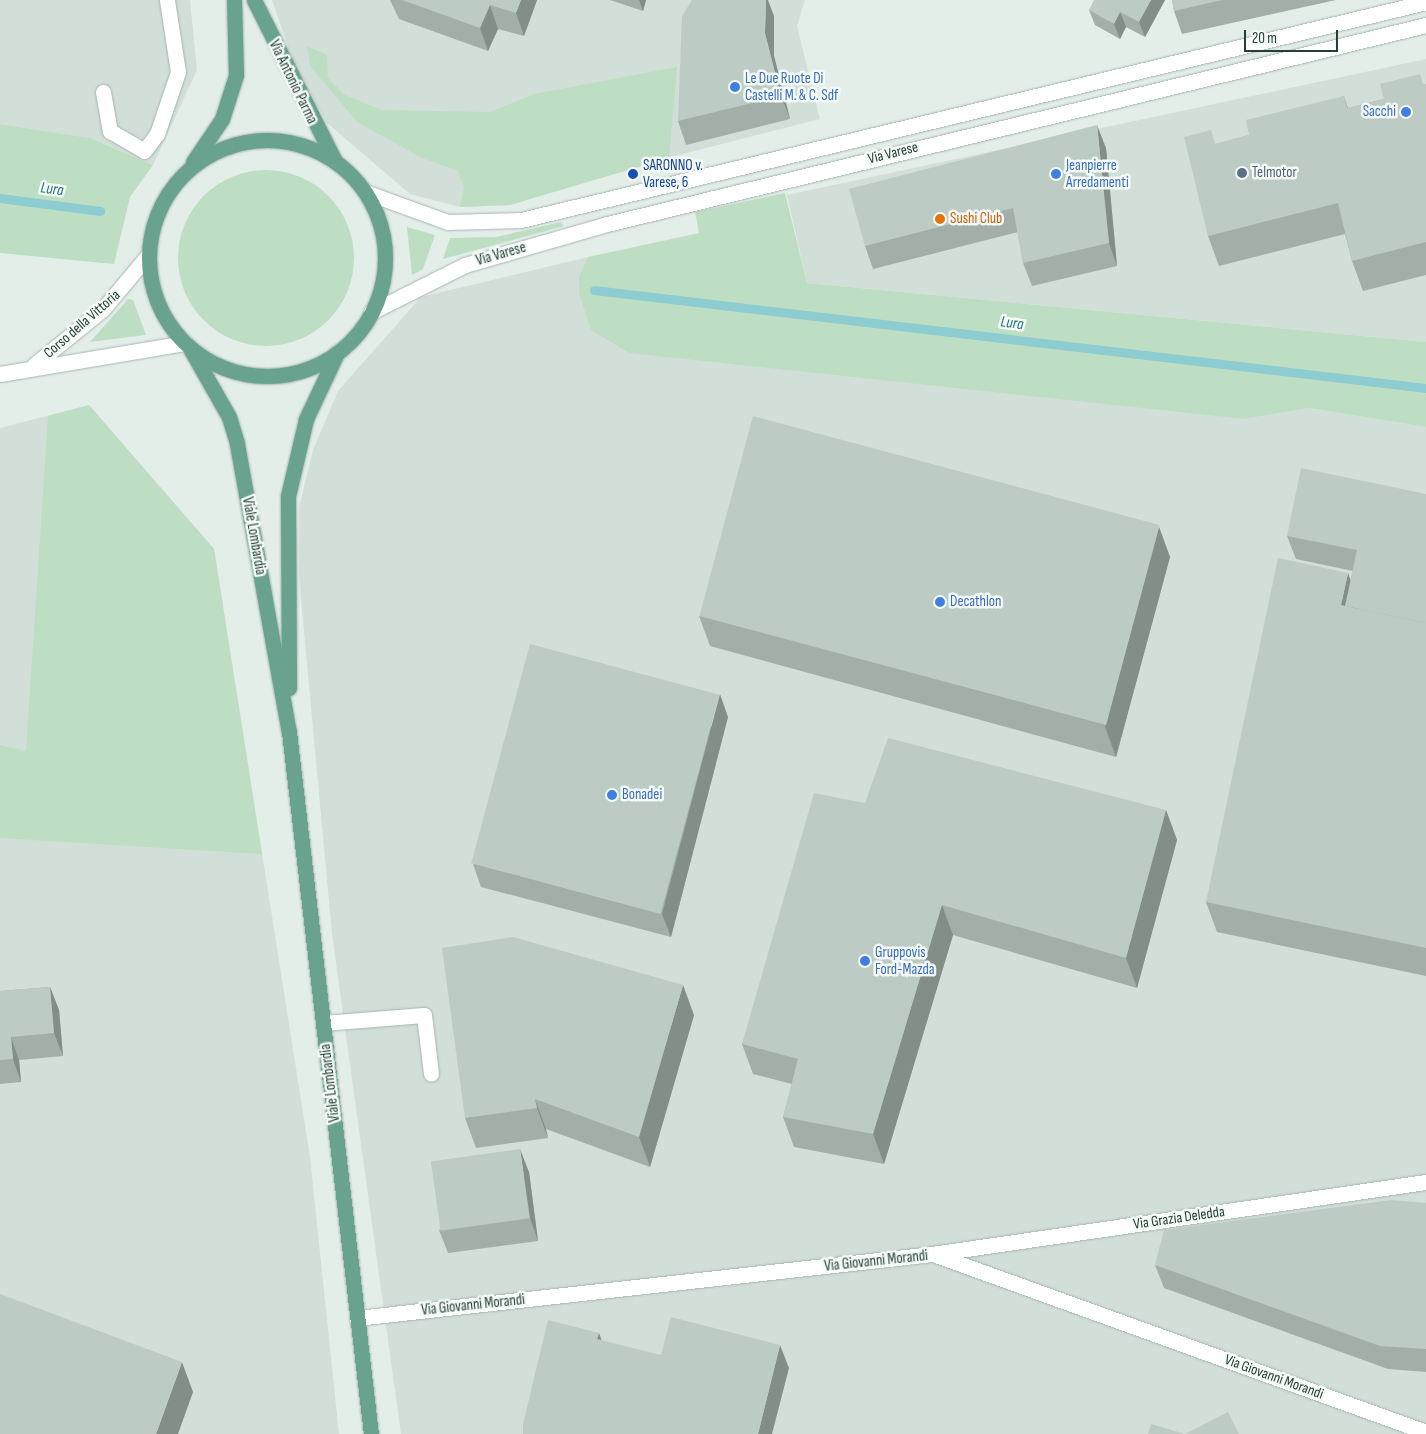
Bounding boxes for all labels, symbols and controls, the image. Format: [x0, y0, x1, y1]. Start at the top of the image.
scale bar [1246, 20, 1340, 52]
text: 20 m [1252, 29, 1277, 48]
street label: Via Antonio Parma [265, 37, 321, 127]
place label: Le Due Ruote Di Castelli M. & C. Sdf [745, 69, 838, 104]
marker: Le Due Ruote Di Castelli M. & C. Sdf [729, 81, 741, 93]
place label: Sacchi [1363, 103, 1396, 121]
marker: Sacchi [1400, 106, 1412, 118]
street label: Via Varese [866, 138, 920, 168]
place label: SARONNO v. Varese, 6 [643, 156, 703, 191]
place label: Jeanpierre Arredamenti [1066, 156, 1129, 191]
place label: Telmotor [1252, 164, 1297, 182]
marker: Telmotor [1236, 167, 1248, 179]
marker: SARONNO v. Varese, 6 [627, 168, 639, 180]
marker: Jeanpierre Arredamenti [1050, 168, 1062, 180]
water label: Lura [39, 179, 65, 201]
place label: Sushi Club [950, 210, 1002, 228]
marker: Sushi Club [934, 213, 946, 225]
street label: Via Varese [474, 238, 528, 270]
street label: Corso della Vittoria [40, 286, 124, 362]
water label: Lura [999, 313, 1025, 335]
street label: Viale Lombardia [238, 496, 270, 576]
place label: Decathlon [950, 593, 1001, 611]
marker: Decathlon [934, 596, 946, 608]
place label: Bonadei [622, 786, 662, 804]
marker: Bonadei [606, 789, 618, 801]
place label: Gruppovis Ford-Mazda [875, 943, 934, 978]
marker: Gruppovis Ford-Mazda [859, 955, 871, 967]
street label: Viale Lombardia [316, 1043, 344, 1123]
street label: Via Grazia Deledda [1132, 1203, 1226, 1233]
street label: Via Giovanni Morandi [823, 1247, 929, 1275]
street label: Via Giovanni Morandi [420, 1291, 526, 1319]
street label: Via Giovanni Morandi [1222, 1351, 1326, 1403]

